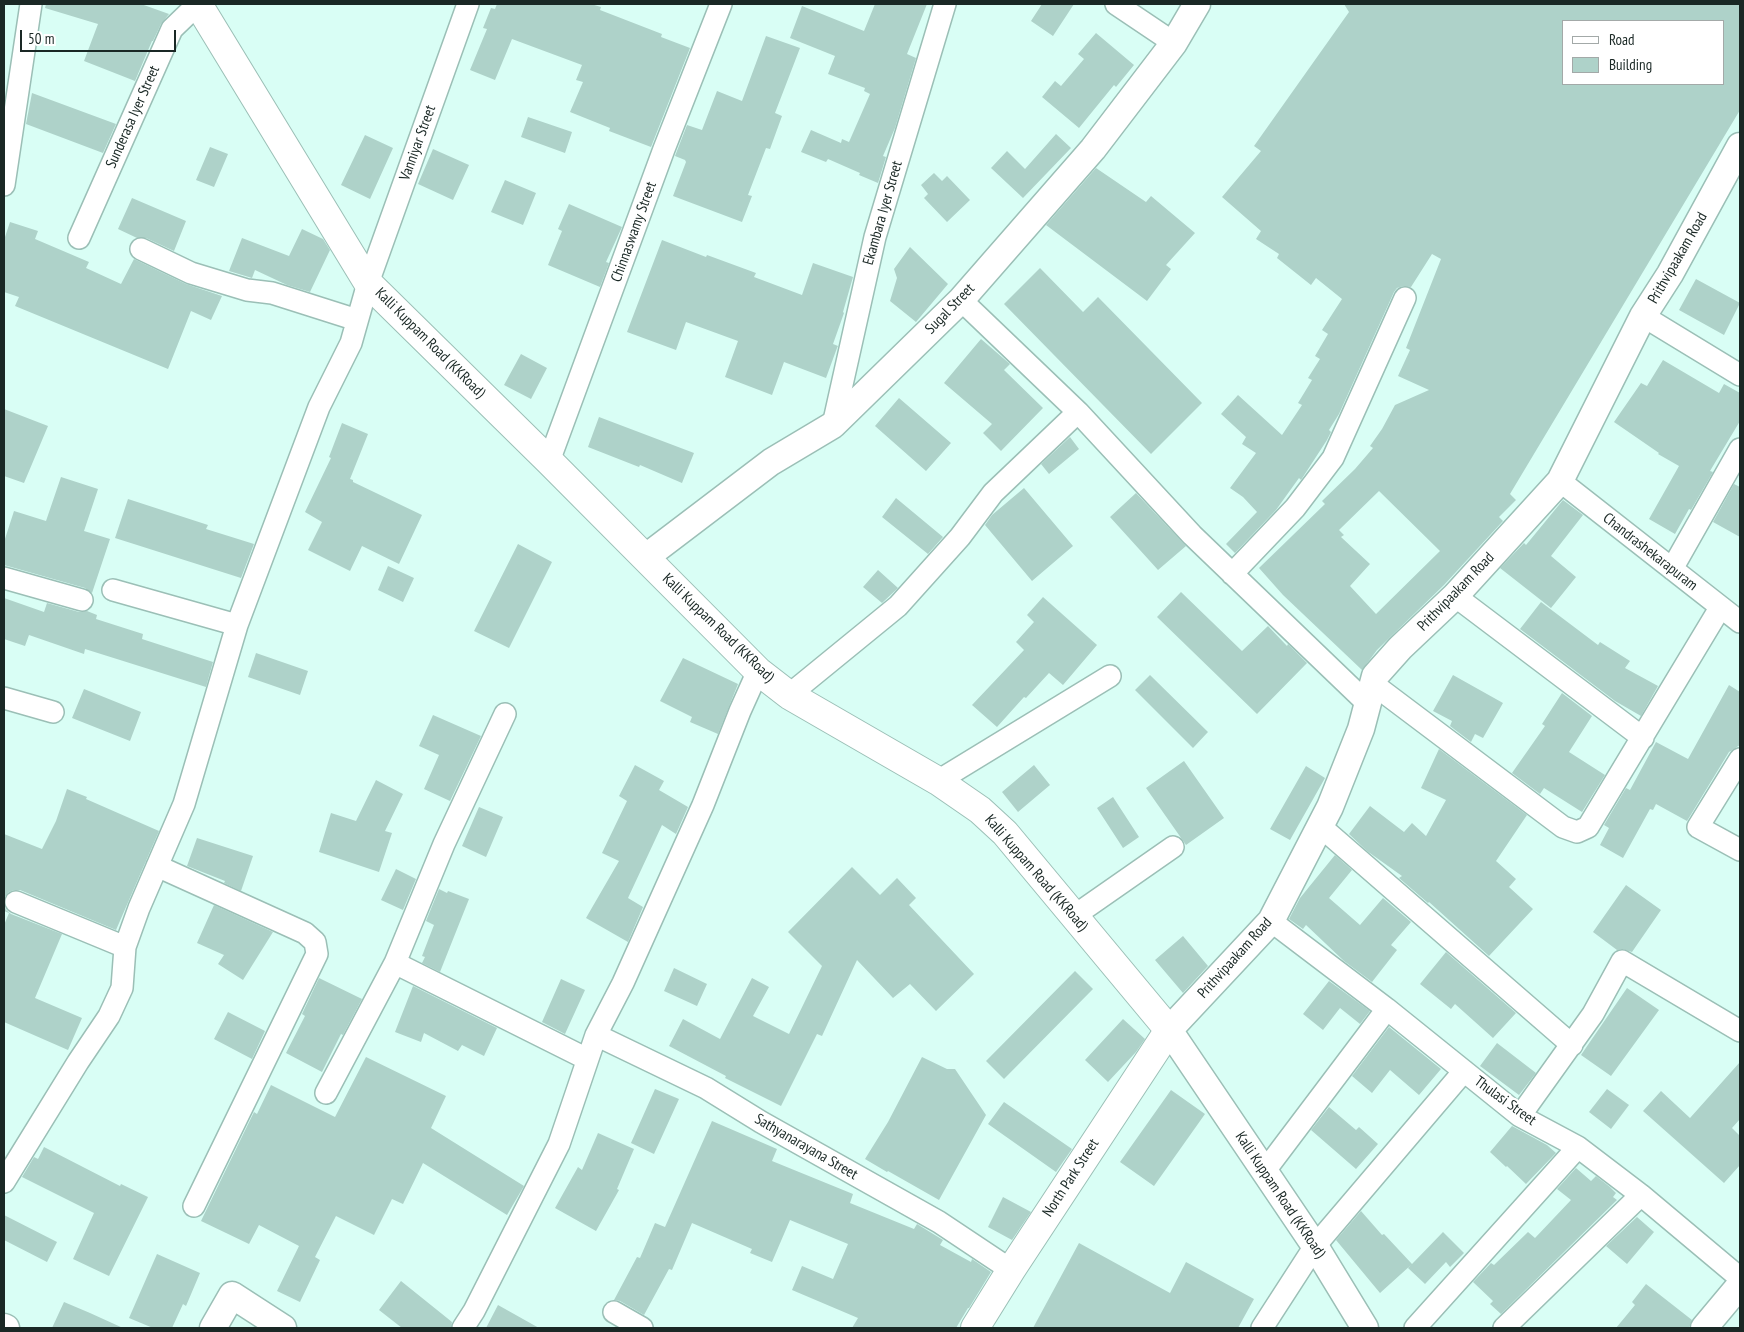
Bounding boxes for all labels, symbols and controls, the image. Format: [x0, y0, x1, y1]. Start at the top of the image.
scale bar [22, 20, 179, 52]
legend [1562, 20, 1724, 85]
text: 50 m [28, 29, 54, 48]
text: Road [1609, 30, 1635, 49]
text: Building [1609, 55, 1652, 74]
street label: Sunderasa Iyer Street [102, 63, 164, 171]
street label: Vanniyar Street [396, 103, 440, 183]
street label: Ekambara Iyer Street [860, 159, 906, 267]
street label: Chinnaswamy Street [608, 179, 660, 285]
street label: Prithvipaakam Road [1645, 209, 1711, 307]
street label: Sugal Street [922, 280, 978, 338]
street label: Kalli Kuppam Road (KKRoad) [371, 284, 489, 402]
street label: Chandrashekarapuram [1599, 509, 1701, 595]
street label: Prithvipaakam Road [1414, 549, 1498, 635]
street label: Kalli Kuppam Road (KKRoad) [658, 570, 778, 686]
street label: Kalli Kuppam Road (KKRoad) [981, 811, 1091, 935]
street label: Prithvipaakam Road [1194, 914, 1276, 1002]
street label: Thulasi Street [1471, 1073, 1539, 1129]
street label: Sathyanarayana Street [751, 1110, 861, 1184]
street label: Kalli Kuppam Road (KKRoad) [1231, 1129, 1329, 1261]
street label: North Park Street [1039, 1136, 1103, 1220]

